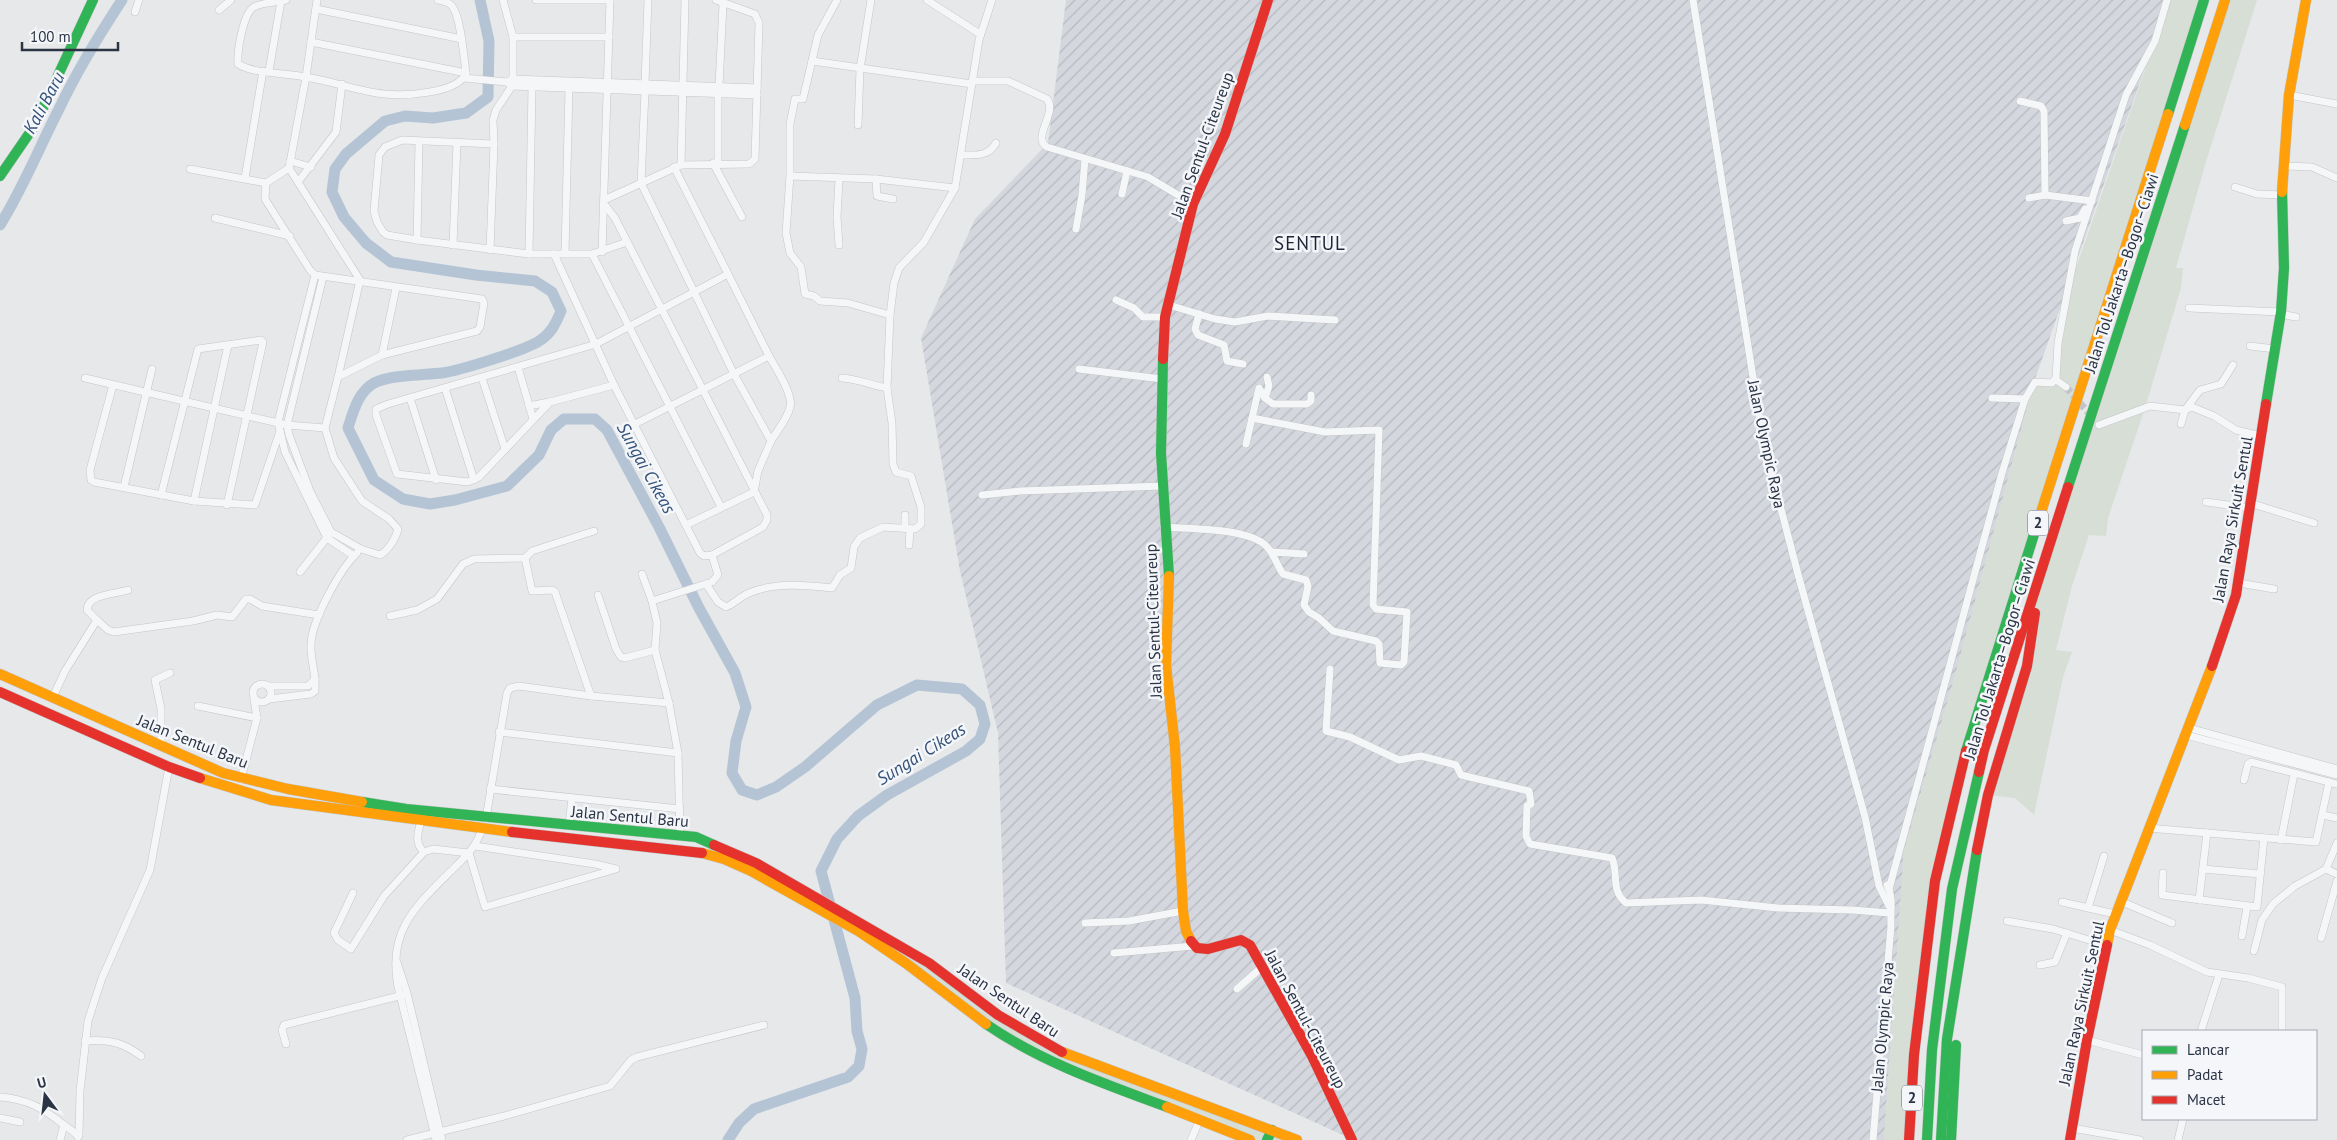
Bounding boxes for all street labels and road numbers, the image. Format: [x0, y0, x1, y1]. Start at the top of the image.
street label: Jalan Sentul-Citeureup [1166, 69, 1238, 222]
street label: Jalan Tol Jakarta–Bogor–Ciawi [2079, 171, 2163, 376]
street label: Jalan Olympic Raya [1743, 377, 1790, 510]
street label: Jalan Raya Sirkuit Sentul [2207, 434, 2256, 604]
road number: 2 [2028, 510, 2048, 536]
street label: Jalan Sentul-Citeureup [1140, 544, 1166, 699]
street label: Jalan Tol Jakarta–Bogor–Ciawi [1959, 556, 2039, 763]
street label: Jalan Sentul Baru [134, 709, 251, 772]
street label: Jalan Sentul Baru [569, 801, 690, 831]
street label: Jalan Raya Sirkuit Sentul [2054, 919, 2108, 1088]
street label: Jalan Sentul-Citeureup [1260, 945, 1351, 1092]
street label: Jalan Sentul Baru [954, 958, 1063, 1041]
street label: Jalan Olympic Raya [1866, 961, 1898, 1094]
road number: 2 [1902, 1086, 1922, 1110]

